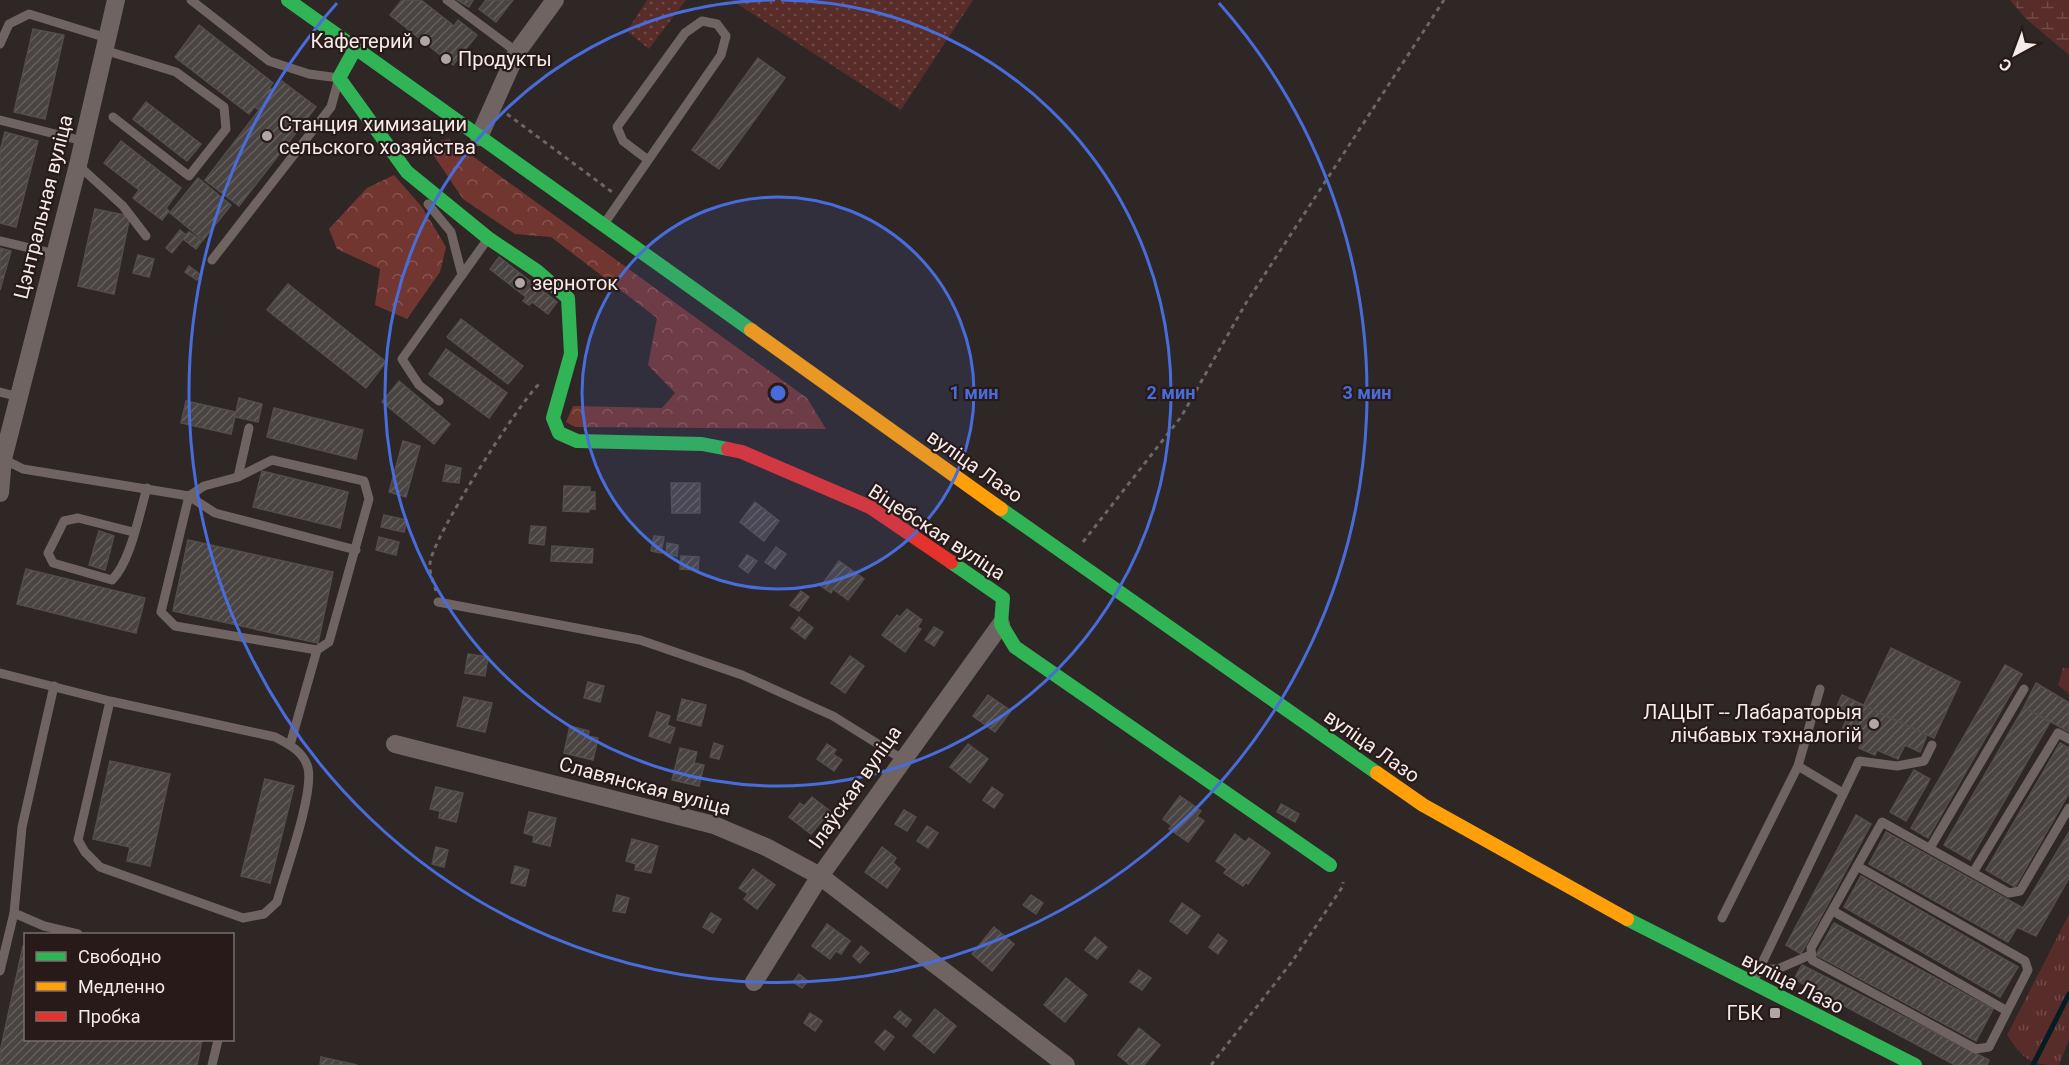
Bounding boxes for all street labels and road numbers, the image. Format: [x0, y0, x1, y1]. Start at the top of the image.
street label: Цэнтральная вуліца [8, 112, 78, 302]
street label: вуліца Лазо [923, 424, 1027, 508]
street label: Віцебская вуліца [864, 479, 1010, 585]
street label: вуліца Лазо [1320, 704, 1424, 788]
street label: Ілаўская вуліца [804, 721, 906, 853]
street label: Славянская вуліца [556, 751, 734, 821]
street label: вуліца Лазо [1738, 947, 1848, 1019]

